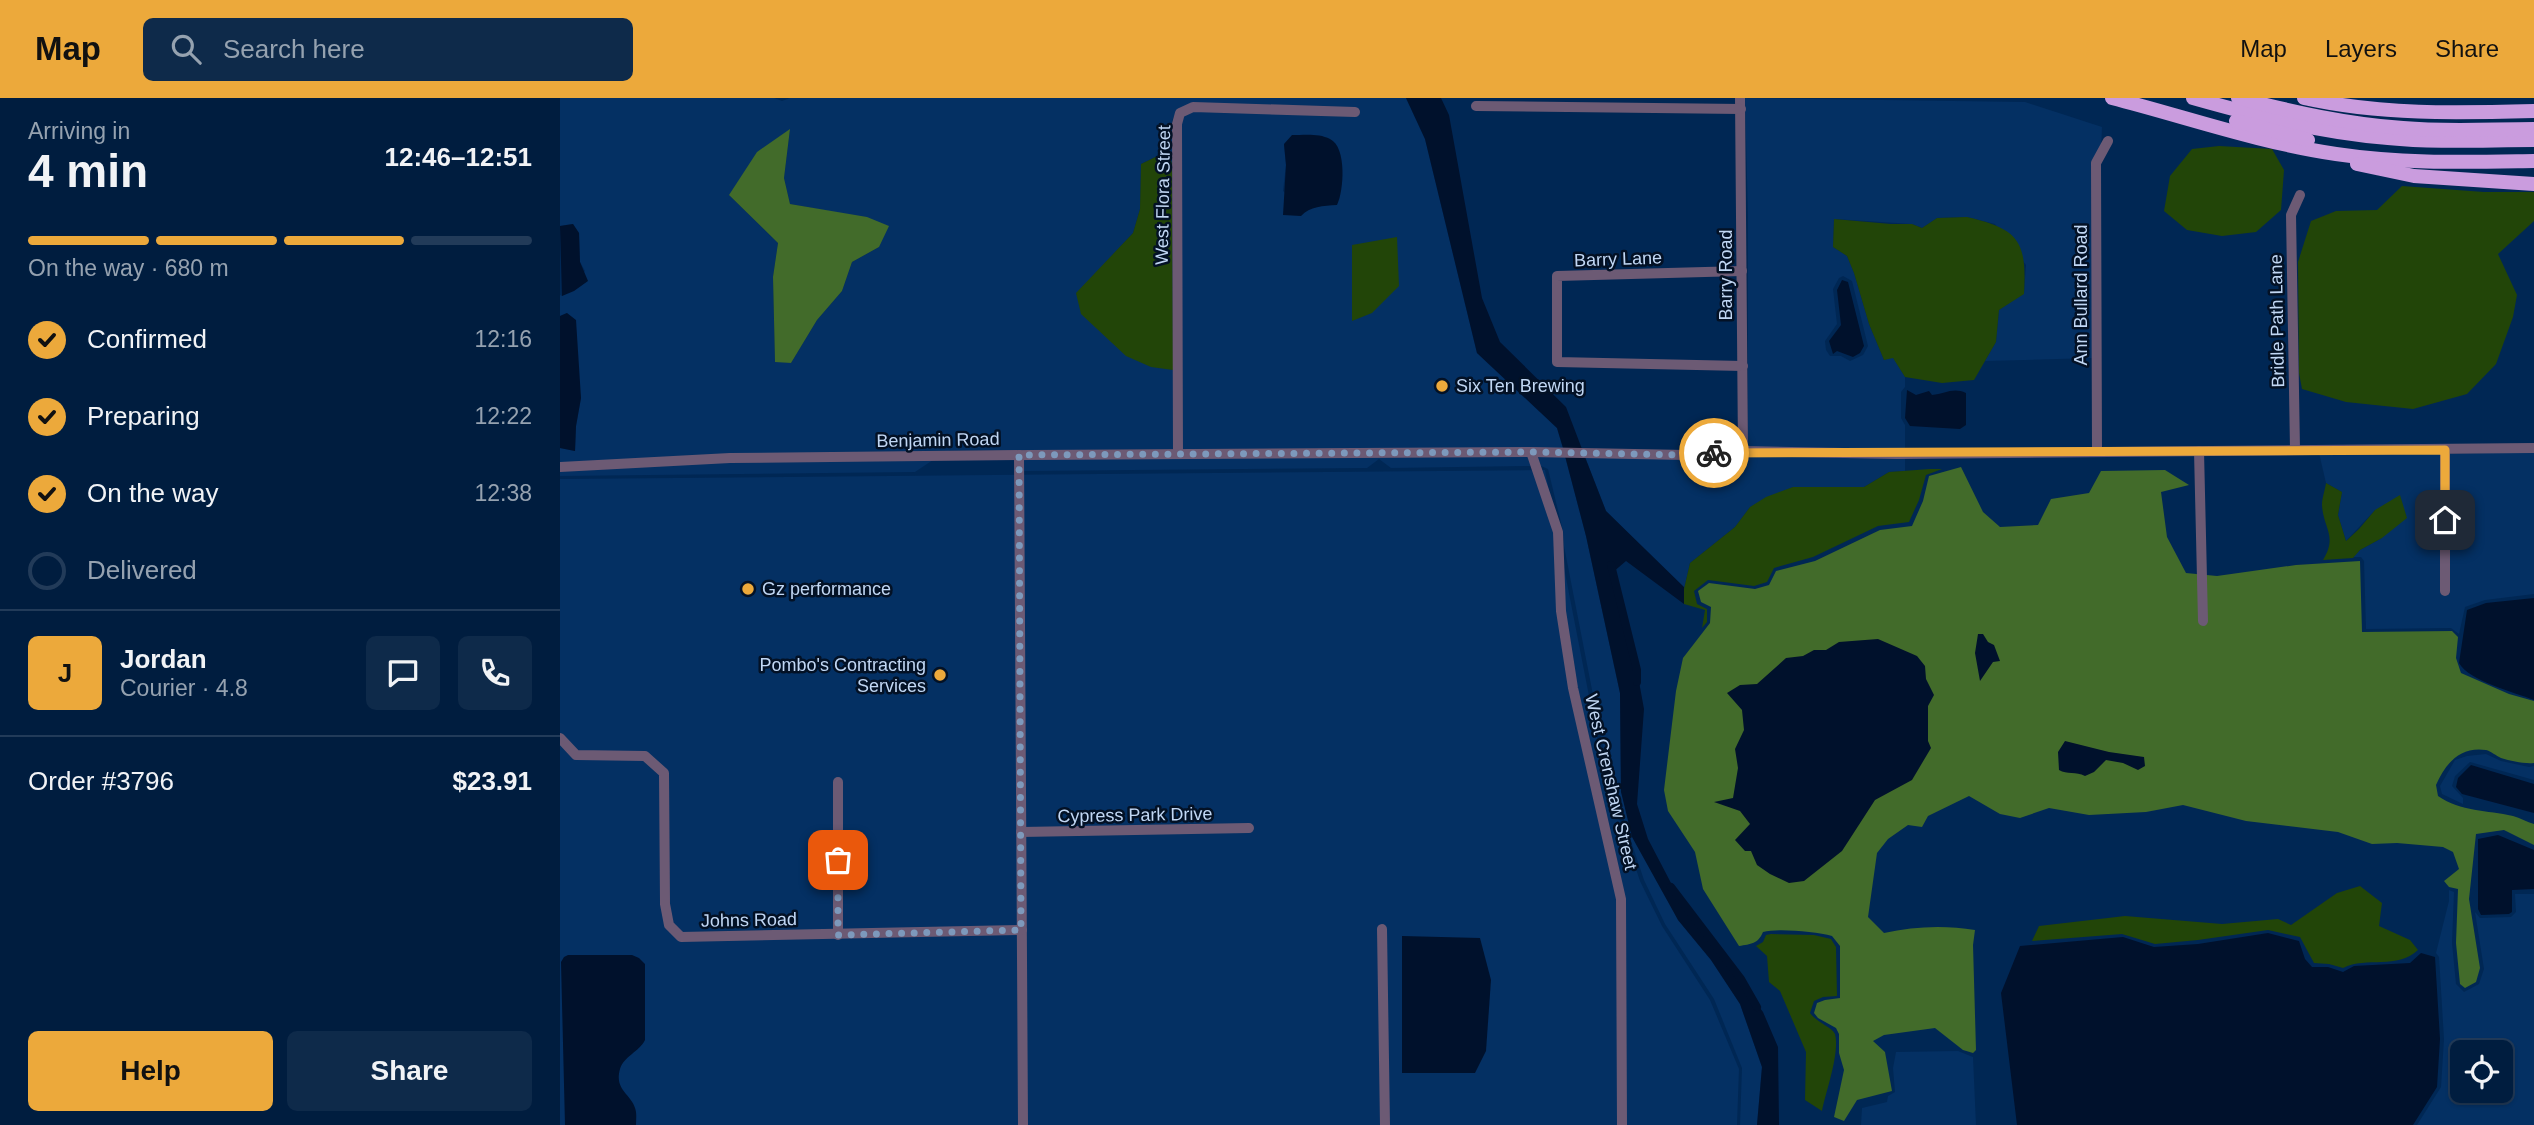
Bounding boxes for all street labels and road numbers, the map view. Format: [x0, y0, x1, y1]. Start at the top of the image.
street label: West Flora Street [1152, 125, 1174, 265]
street label: Ann Bullard Road [2071, 224, 2091, 366]
street label: Barry Road [1716, 229, 1736, 321]
street label: Barry Lane [1574, 247, 1662, 271]
street label: Bridle Path Lane [2266, 254, 2288, 388]
street label: Benjamin Road [876, 429, 1000, 451]
street label: West Crenshaw Street [1581, 692, 1641, 872]
street label: Cypress Park Drive [1057, 804, 1213, 826]
street label: Johns Road [701, 909, 797, 931]

